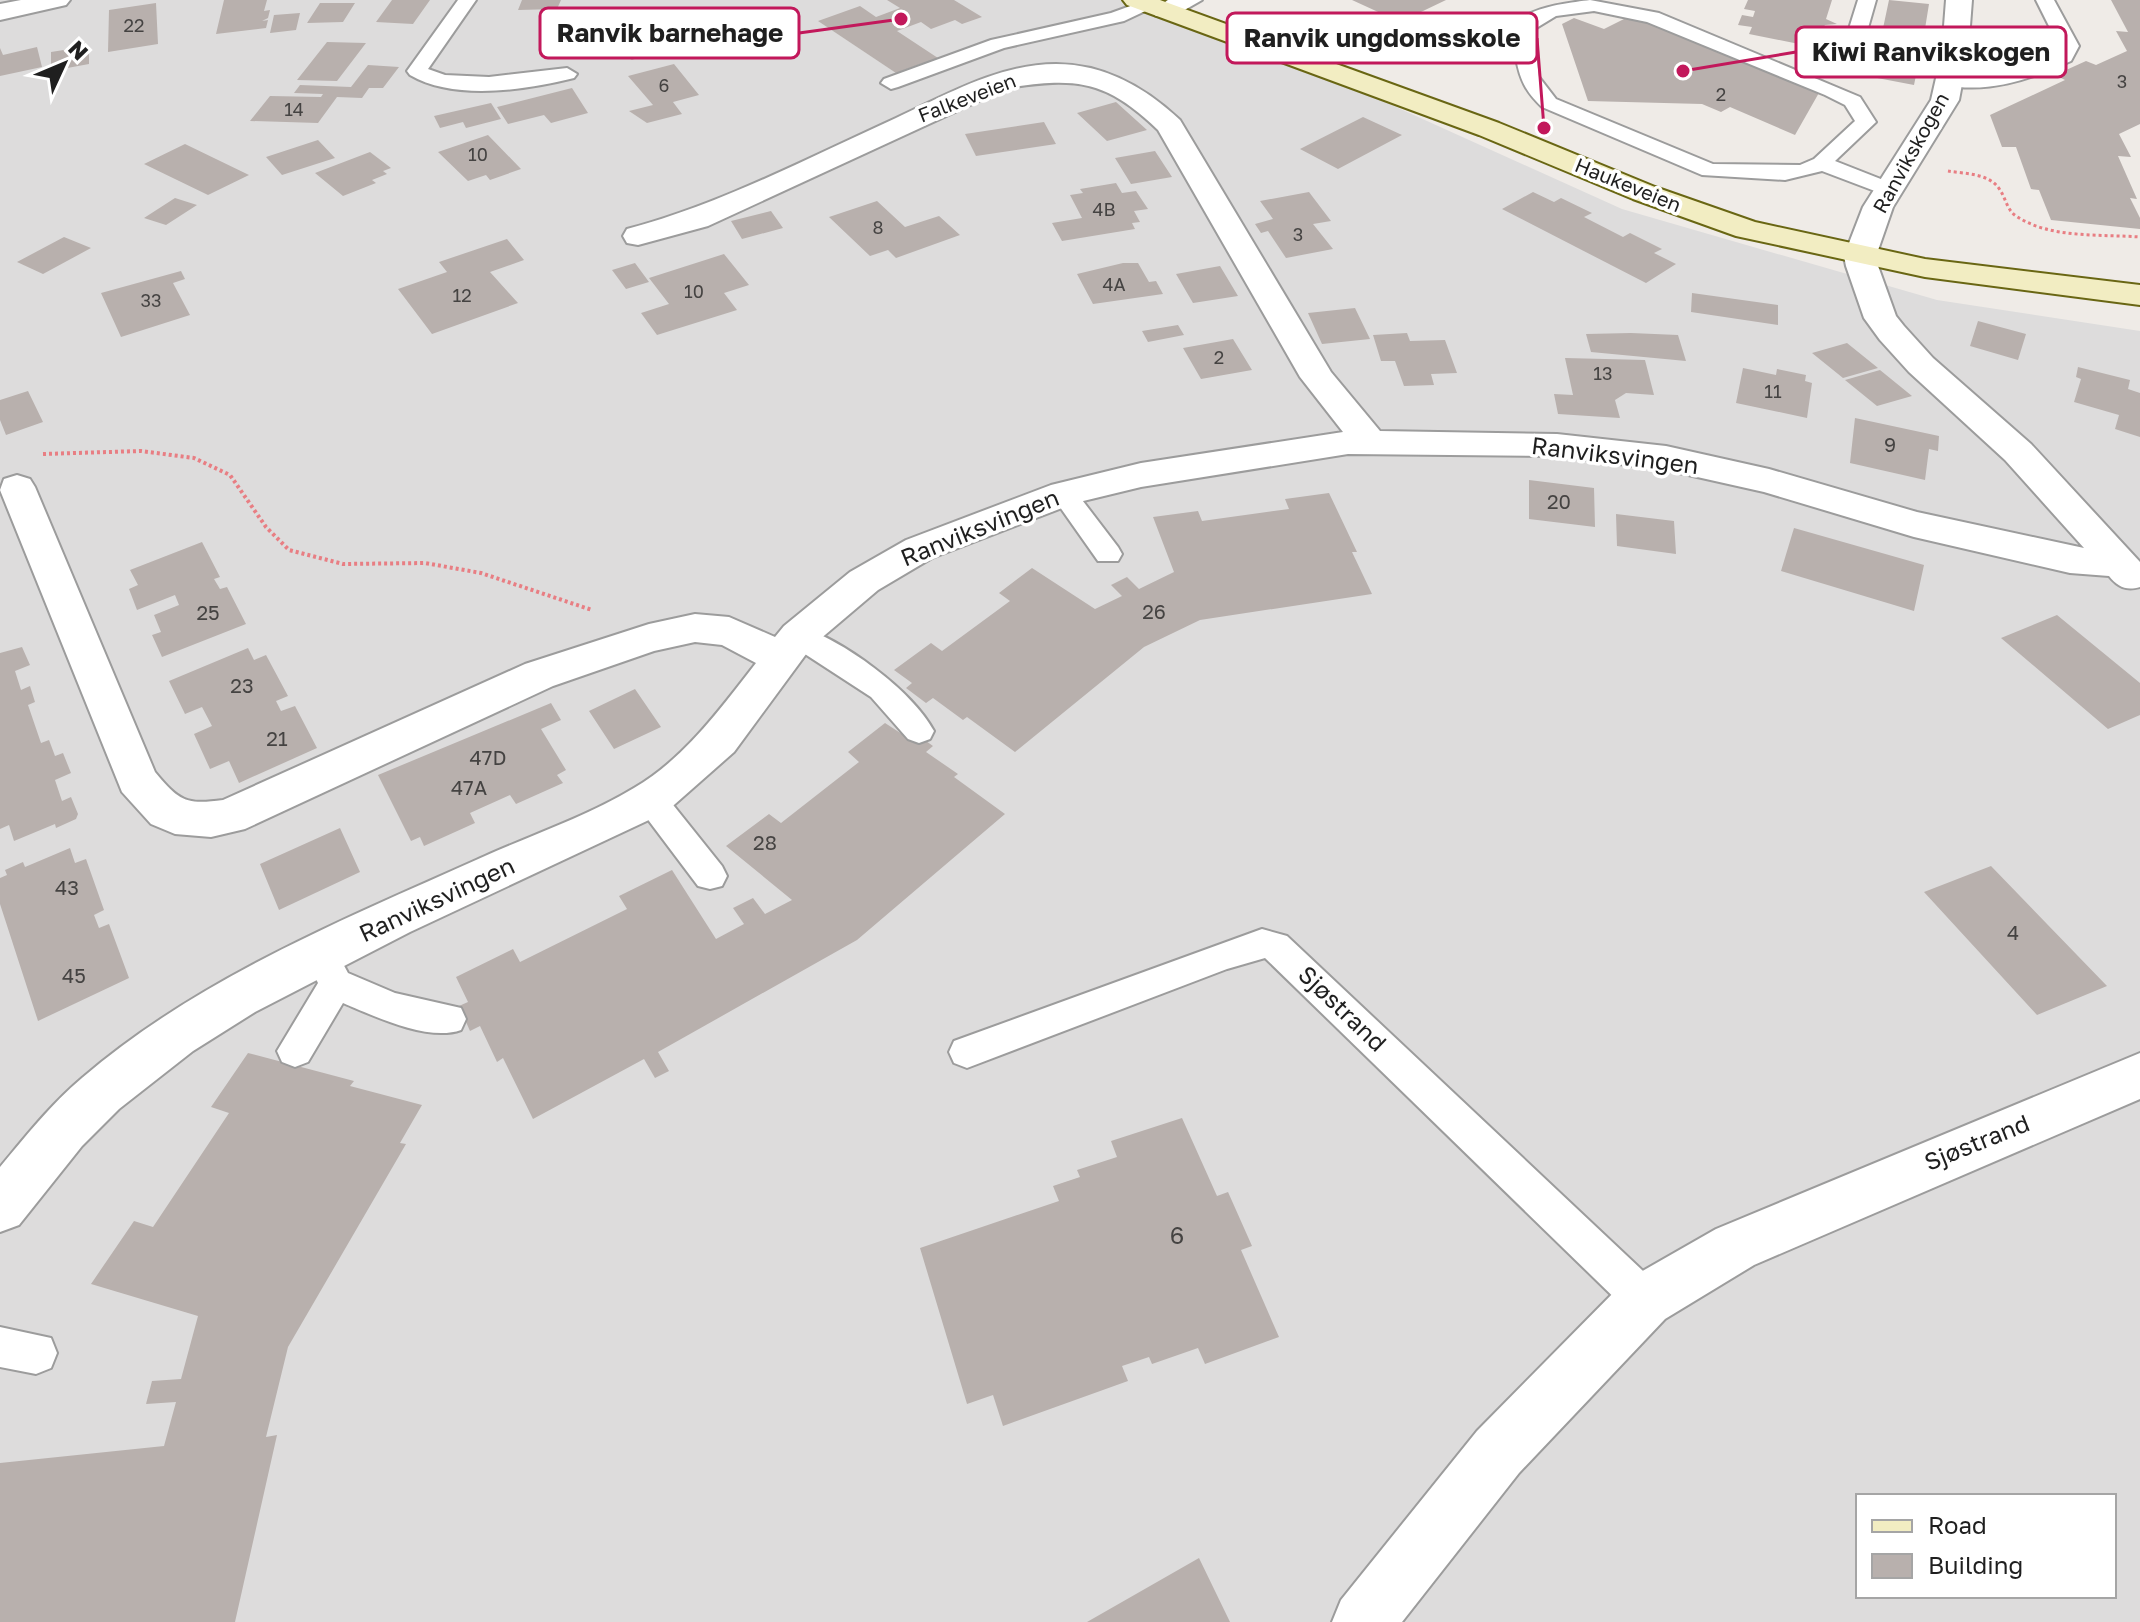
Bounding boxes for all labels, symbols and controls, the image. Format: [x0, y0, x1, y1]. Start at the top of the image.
callout: Ranvik barnehage [540, 8, 799, 58]
callout: Ranvik ungdomsskole [1227, 13, 1537, 63]
house number: 22 [124, 14, 144, 36]
text: Ranvik barnehage [557, 17, 783, 48]
text: Ranvik ungdomsskole [1243, 22, 1521, 53]
north arrow [24, 24, 104, 104]
callout: Kiwi Ranvikskogen [1796, 27, 2066, 77]
text: N [63, 34, 94, 65]
text: Kiwi Ranvikskogen [1812, 36, 2050, 67]
street label: Falkeveien [914, 67, 1019, 127]
house number: 3 [2117, 70, 2127, 92]
house number: 6 [659, 74, 669, 96]
house number: 2 [1716, 83, 1726, 105]
street label: Ranvikskogen [1867, 88, 1953, 217]
house number: 14 [284, 98, 304, 120]
house number: 10 [468, 143, 488, 165]
street label: Haukeveien [1572, 152, 1685, 216]
house number: 4B [1092, 198, 1116, 220]
house number: 8 [873, 216, 883, 238]
house number: 3 [1293, 223, 1303, 245]
house number: 4A [1102, 273, 1126, 295]
house number: 10 [684, 280, 704, 302]
house number: 12 [452, 284, 472, 306]
house number: 33 [140, 289, 162, 311]
house number: 2 [1214, 346, 1224, 368]
house number: 13 [1593, 362, 1613, 384]
house number: 11 [1764, 380, 1782, 402]
street label: Ranviksvingen [1530, 430, 1700, 479]
house number: 9 [1884, 432, 1896, 456]
street label: Ranviksvingen [896, 482, 1063, 572]
house number: 20 [1547, 489, 1571, 513]
house number: 26 [1142, 599, 1166, 623]
house number: 25 [196, 600, 220, 624]
house number: 23 [230, 673, 254, 697]
house number: 21 [266, 726, 288, 750]
house number: 47D [470, 745, 506, 769]
house number: 47A [451, 775, 487, 799]
house number: 28 [753, 830, 777, 854]
street label: Ranviksvingen [354, 850, 519, 947]
house number: 43 [55, 875, 79, 899]
house number: 4 [2007, 920, 2019, 944]
street label: Sjøstrand [1293, 959, 1393, 1057]
house number: 45 [62, 963, 86, 987]
street label: Sjøstrand [1920, 1107, 2033, 1176]
house number: 6 [1170, 1220, 1184, 1249]
legend [1856, 1494, 2116, 1598]
text: Road [1928, 1510, 1987, 1539]
text: Building [1928, 1550, 2023, 1579]

